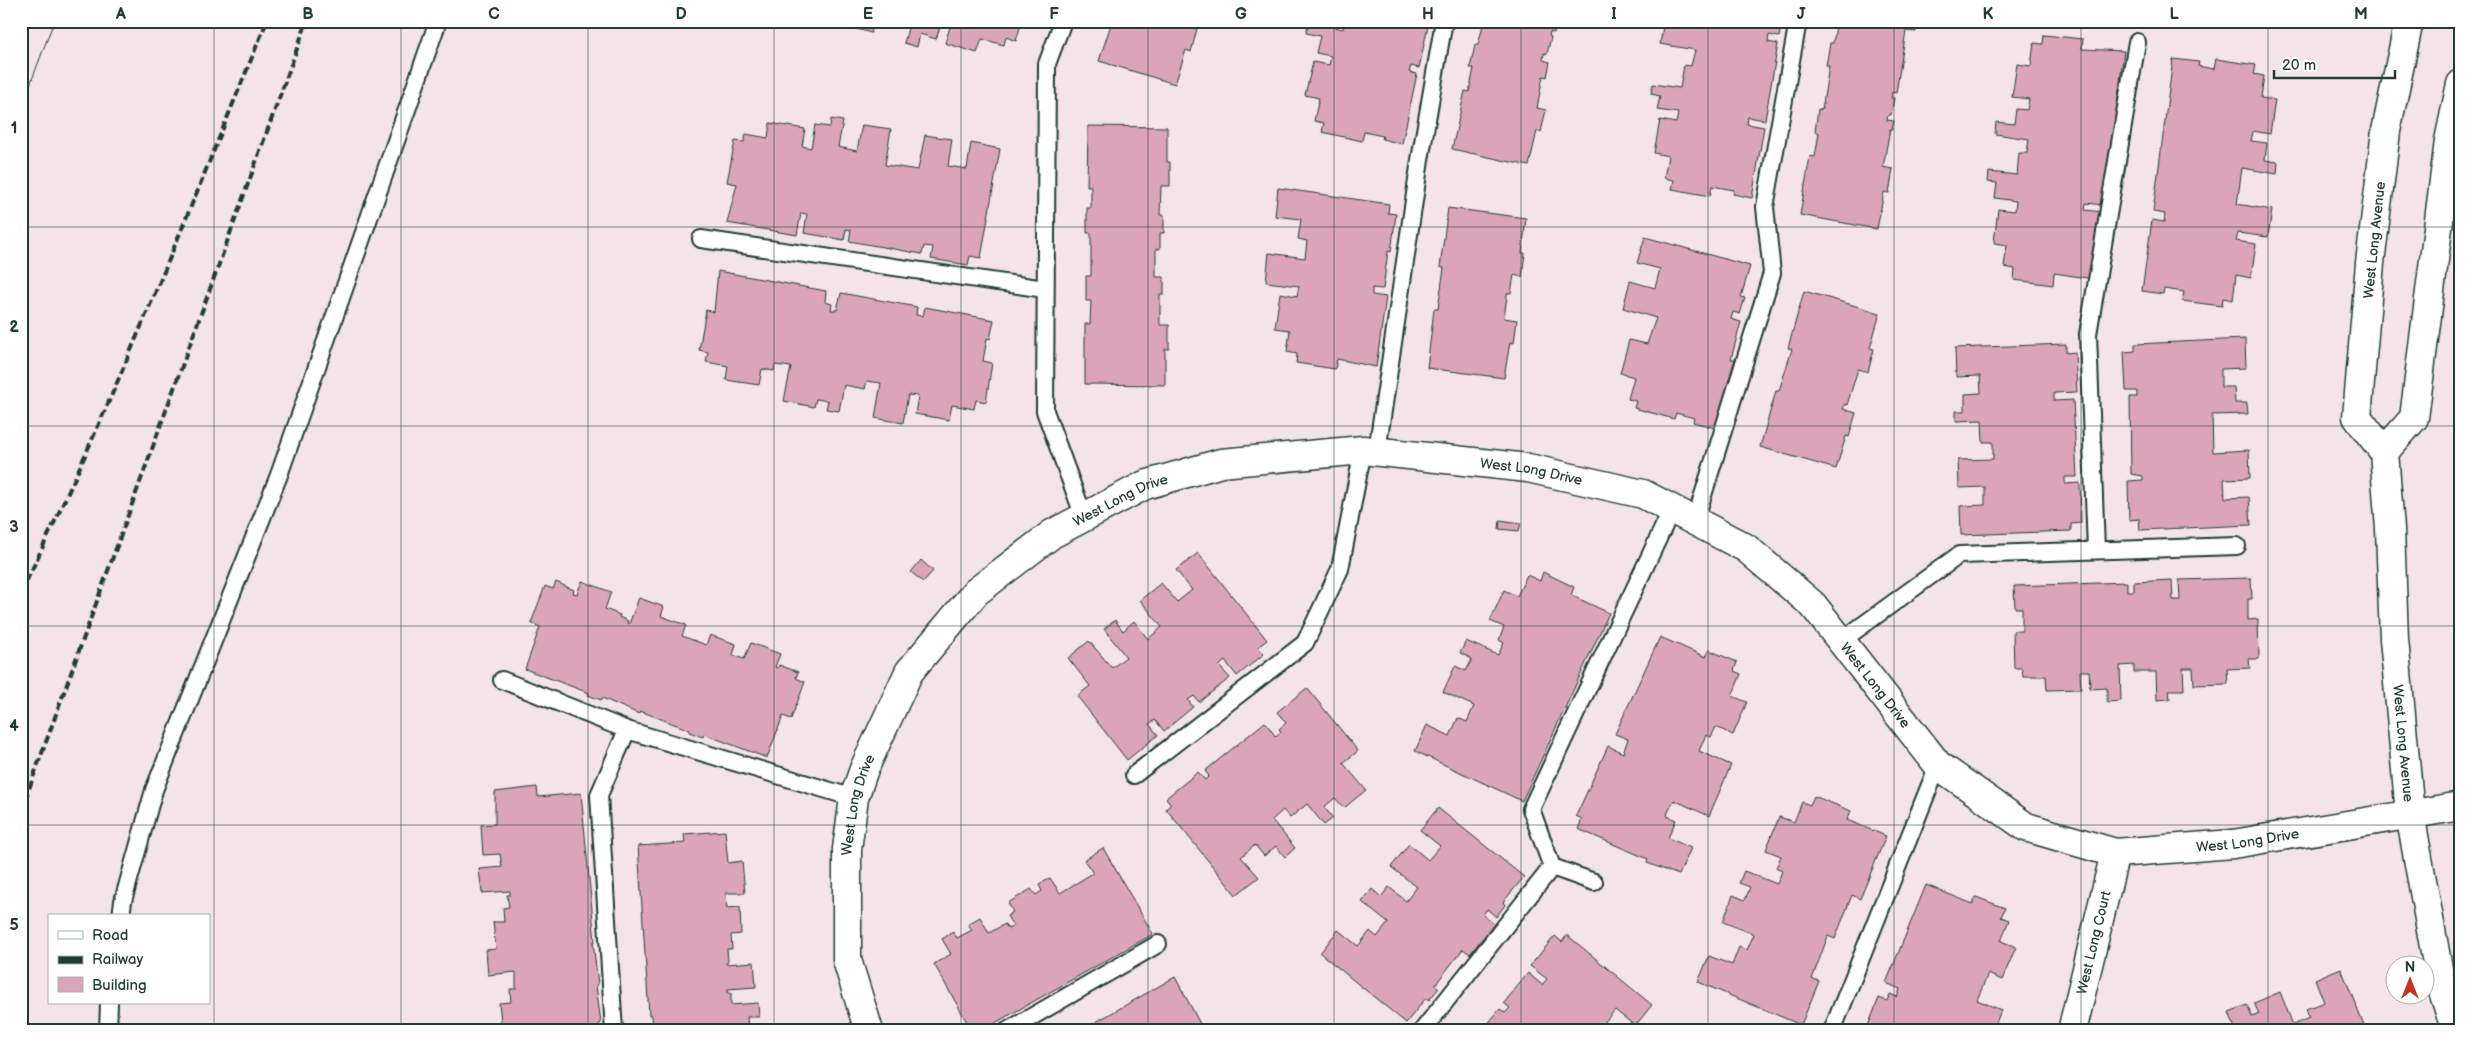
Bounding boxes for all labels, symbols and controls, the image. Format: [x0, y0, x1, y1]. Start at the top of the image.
text: A [115, 5, 126, 24]
text: B [302, 5, 314, 24]
text: C [488, 5, 500, 24]
text: D [675, 5, 687, 24]
text: E [863, 5, 873, 24]
text: F [1049, 5, 1059, 24]
text: G [1235, 5, 1247, 24]
text: H [1422, 5, 1434, 24]
text: I [1611, 5, 1617, 24]
text: J [1797, 5, 1806, 24]
text: K [1983, 5, 1994, 24]
text: L [2169, 5, 2179, 24]
text: M [2354, 5, 2368, 24]
scale bar [2274, 48, 2396, 80]
text: 20 m [2282, 56, 2316, 75]
text: 1 [11, 119, 17, 138]
street label: West Long Avenue [2360, 181, 2389, 299]
text: 2 [9, 318, 19, 337]
street label: West Long Drive [1479, 455, 1584, 489]
street label: West Long Drive [1070, 471, 1170, 530]
text: 3 [9, 518, 19, 537]
street label: West Long Drive [1837, 639, 1914, 731]
street label: West Long Avenue [2389, 684, 2417, 803]
text: 4 [9, 717, 19, 736]
street label: West Long Drive [839, 752, 879, 855]
street label: West Long Drive [2196, 825, 2300, 856]
street label: West Long Court [2073, 889, 2115, 996]
legend [48, 914, 210, 1004]
text: 5 [9, 916, 19, 935]
text: Road [92, 926, 128, 945]
text: Railway [92, 950, 143, 969]
north arrow [2384, 954, 2434, 1004]
text: N [2405, 959, 2415, 976]
text: Building [92, 976, 147, 995]

